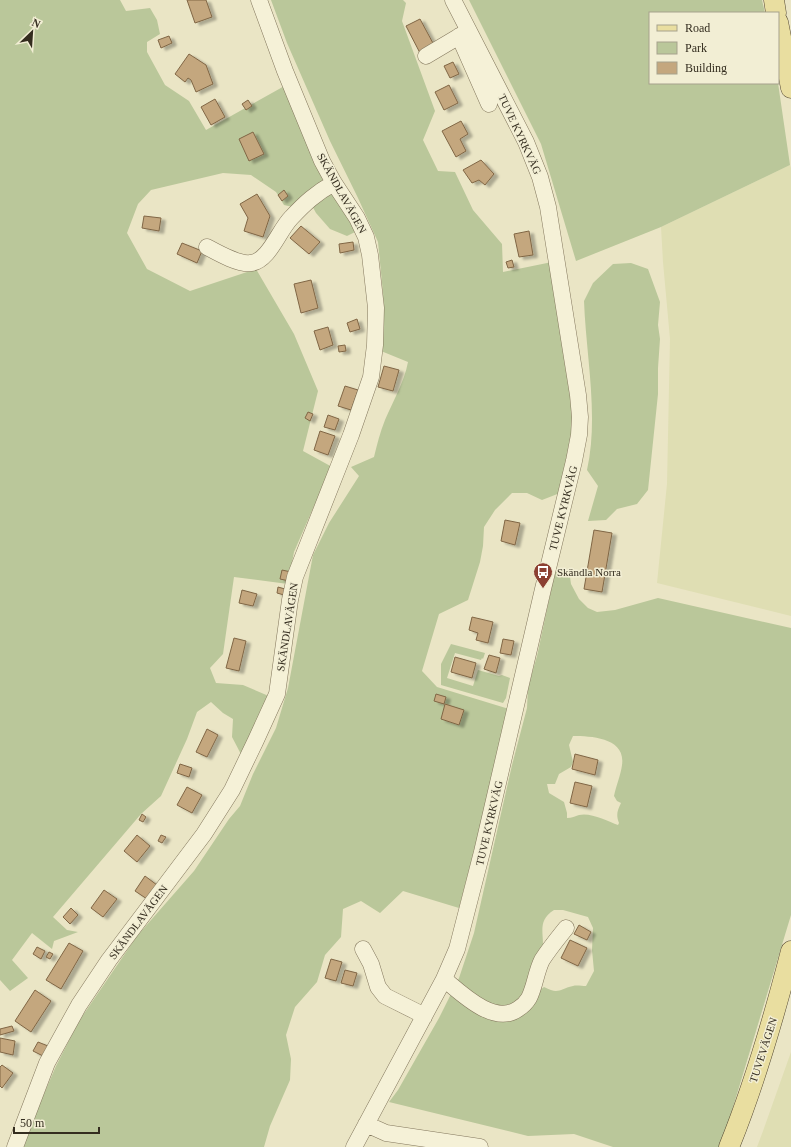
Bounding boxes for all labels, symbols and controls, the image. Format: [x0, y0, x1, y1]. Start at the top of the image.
north arrow [12, 12, 52, 52]
legend [649, 12, 779, 84]
text: N [30, 16, 42, 30]
text: Road [685, 21, 710, 35]
text: Park [685, 41, 707, 55]
text: Building [685, 61, 727, 75]
street label: TUVE KYRKVÄG [496, 92, 544, 176]
street label: SKÄNDLAVÄGEN [315, 151, 369, 235]
street label: TUVE KYRKVÄG [547, 464, 579, 552]
bus stop icon: Skändla Norra [532, 561, 554, 589]
place label: Skändla Norra [557, 566, 621, 578]
street label: SKÄNDLAVÄGEN [274, 582, 300, 672]
street label: TUVE KYRKVÄG [473, 779, 505, 867]
street label: SKÄNDLAVÄGEN [106, 883, 170, 961]
street label: TUVEVÄGEN [747, 1016, 779, 1084]
scale bar [14, 1109, 99, 1135]
text: 50 m [20, 1116, 45, 1130]

